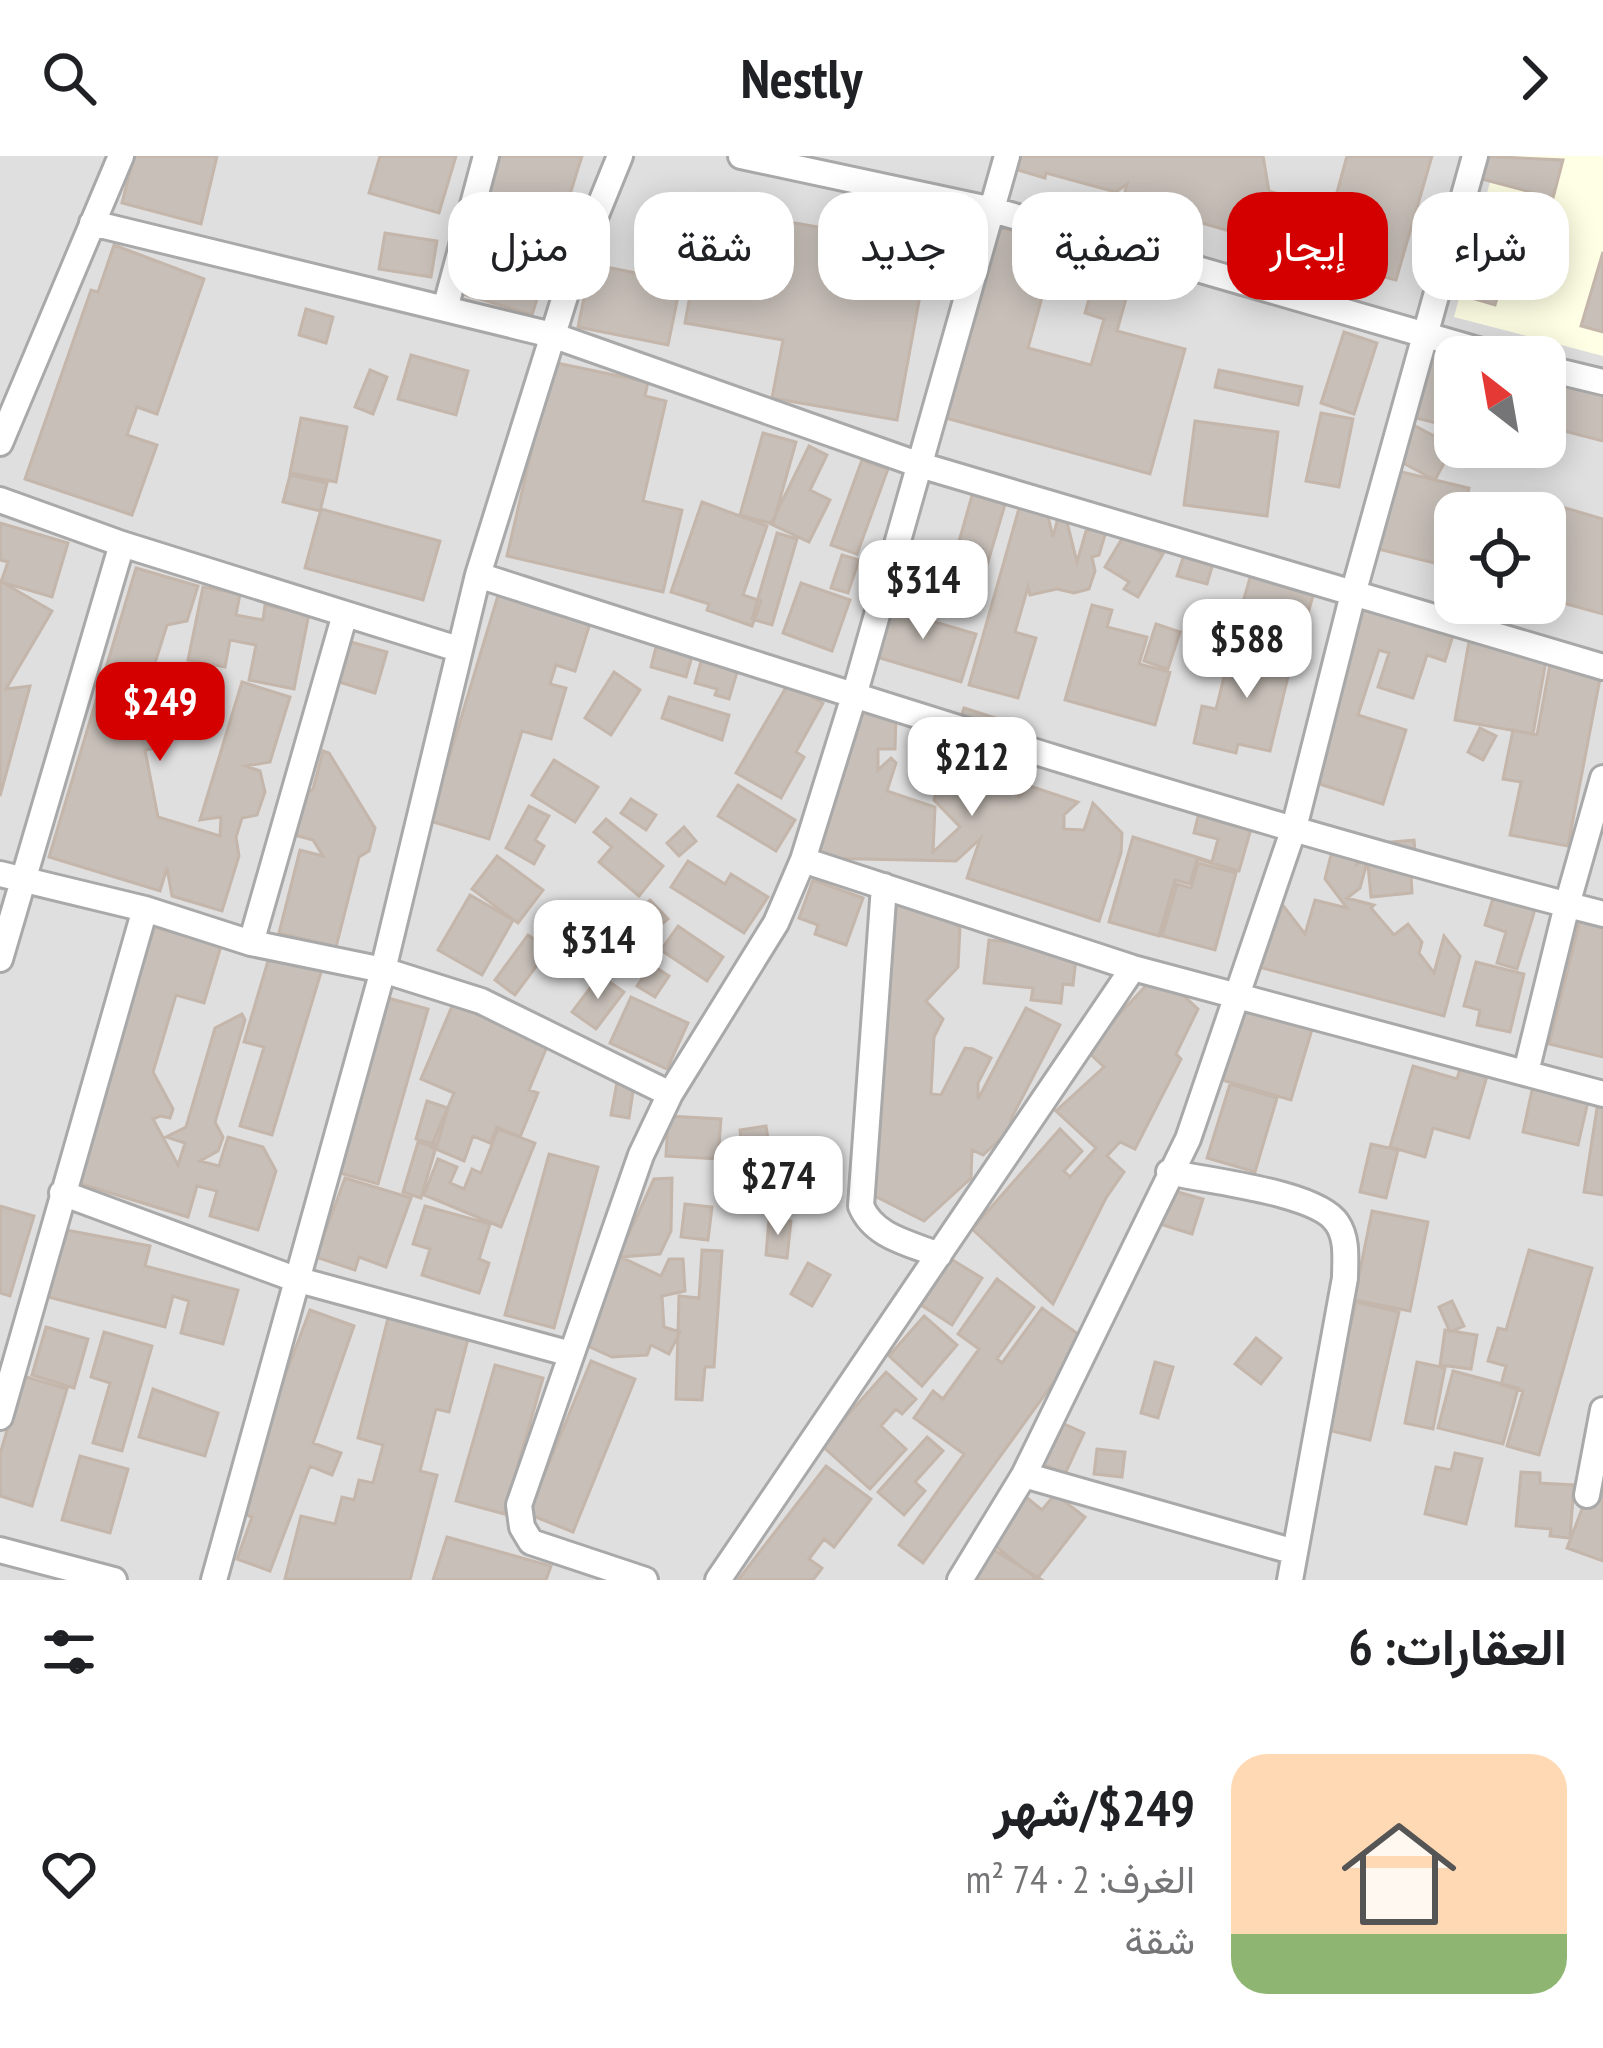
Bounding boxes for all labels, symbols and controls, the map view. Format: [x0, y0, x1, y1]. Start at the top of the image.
text: Nestly [741, 43, 862, 113]
icon: search [36, 45, 102, 111]
icon: forward [1501, 45, 1567, 111]
chip: منزل [448, 192, 610, 300]
chip: شقة [634, 192, 794, 300]
chip: جديد [818, 192, 988, 300]
chip: تصفية [1012, 192, 1203, 300]
chip: إيجار [1227, 192, 1388, 300]
chip: شراء [1412, 192, 1569, 300]
north arrow [1434, 336, 1566, 468]
map controls [1434, 336, 1566, 624]
button: locate [1434, 492, 1566, 624]
pin: $314 [852, 540, 994, 642]
text: $314 [886, 553, 960, 604]
pin: $588 [1176, 599, 1318, 701]
text: $588 [1210, 612, 1284, 663]
pin: $249 [89, 662, 231, 764]
text: $249 [123, 675, 197, 726]
pin: $212 [901, 717, 1043, 819]
text: $212 [935, 730, 1009, 781]
pin: $314 [527, 900, 669, 1002]
text: $314 [561, 913, 635, 964]
pin: $274 [707, 1136, 849, 1238]
text: $274 [741, 1149, 815, 1200]
text: العقارات: 6 [1348, 1613, 1567, 1679]
icon: filters [36, 1619, 102, 1685]
text: $249/شهر [993, 1774, 1195, 1840]
icon: home [1327, 1802, 1471, 1946]
icon: heart [36, 1841, 102, 1907]
text: الغرف: 2 · 74 m² [966, 1853, 1195, 1904]
text: شقة [1125, 1914, 1195, 1965]

